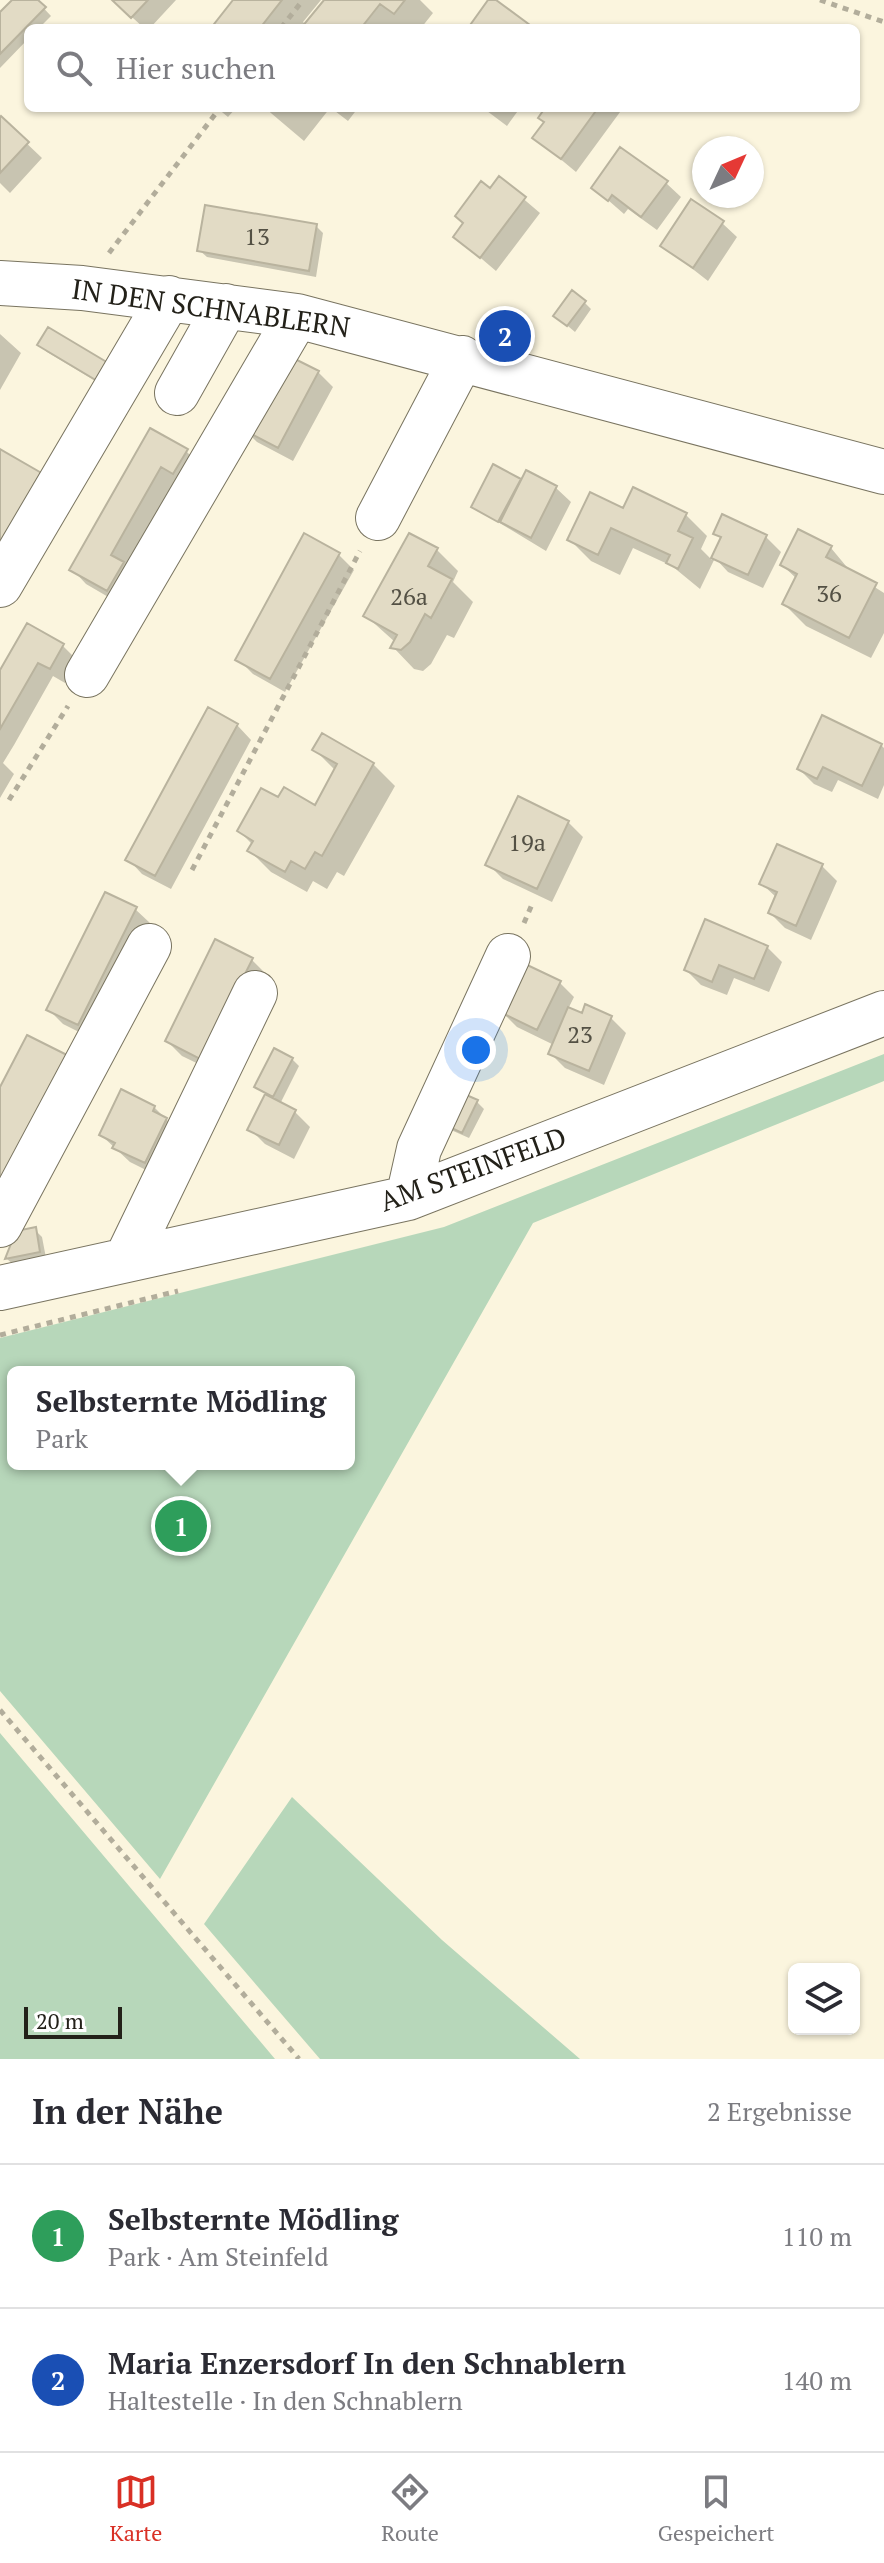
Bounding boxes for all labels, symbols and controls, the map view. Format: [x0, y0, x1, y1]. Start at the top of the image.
search box [24, 24, 860, 112]
icon: search [52, 46, 96, 90]
text: Hier suchen [116, 48, 275, 88]
north arrow [692, 136, 764, 208]
house number: 13 [244, 220, 270, 252]
street label: IN DEN SCHNABLERN [69, 270, 353, 345]
pin: 2 [479, 306, 531, 366]
house number: 36 [816, 577, 842, 609]
house number: 26a [390, 580, 428, 612]
house number: 19a [508, 826, 546, 858]
house number: 23 [567, 1018, 593, 1050]
your location [456, 1030, 496, 1070]
street label: AM STEINFELD [374, 1118, 571, 1219]
popup [7, 1366, 355, 1470]
text: Selbsternte Mödling [36, 1381, 326, 1421]
text: Park [36, 1421, 88, 1455]
pin: 1 [155, 1496, 207, 1556]
map controls [788, 1963, 860, 2035]
button: layers [788, 1963, 860, 2035]
scale bar [24, 2003, 122, 2039]
text: 20 m [36, 2006, 84, 2035]
text: In der Nähe [32, 2089, 223, 2134]
text: 2 Ergebnisse [707, 2094, 852, 2128]
text: Selbsternte Mödling [108, 2199, 398, 2239]
text: 1 [51, 2219, 65, 2253]
text: 110 m [782, 2219, 852, 2253]
text: Park · Am Steinfeld [108, 2239, 329, 2273]
text: Maria Enzersdorf In den Schnablern [108, 2343, 626, 2383]
text: 2 [51, 2363, 65, 2397]
text: 140 m [782, 2363, 852, 2397]
text: Haltestelle · In den Schnablern [108, 2383, 463, 2417]
tab: Karte [109, 2470, 162, 2547]
tab: Route [381, 2470, 439, 2547]
tab: Gespeichert [658, 2470, 775, 2547]

